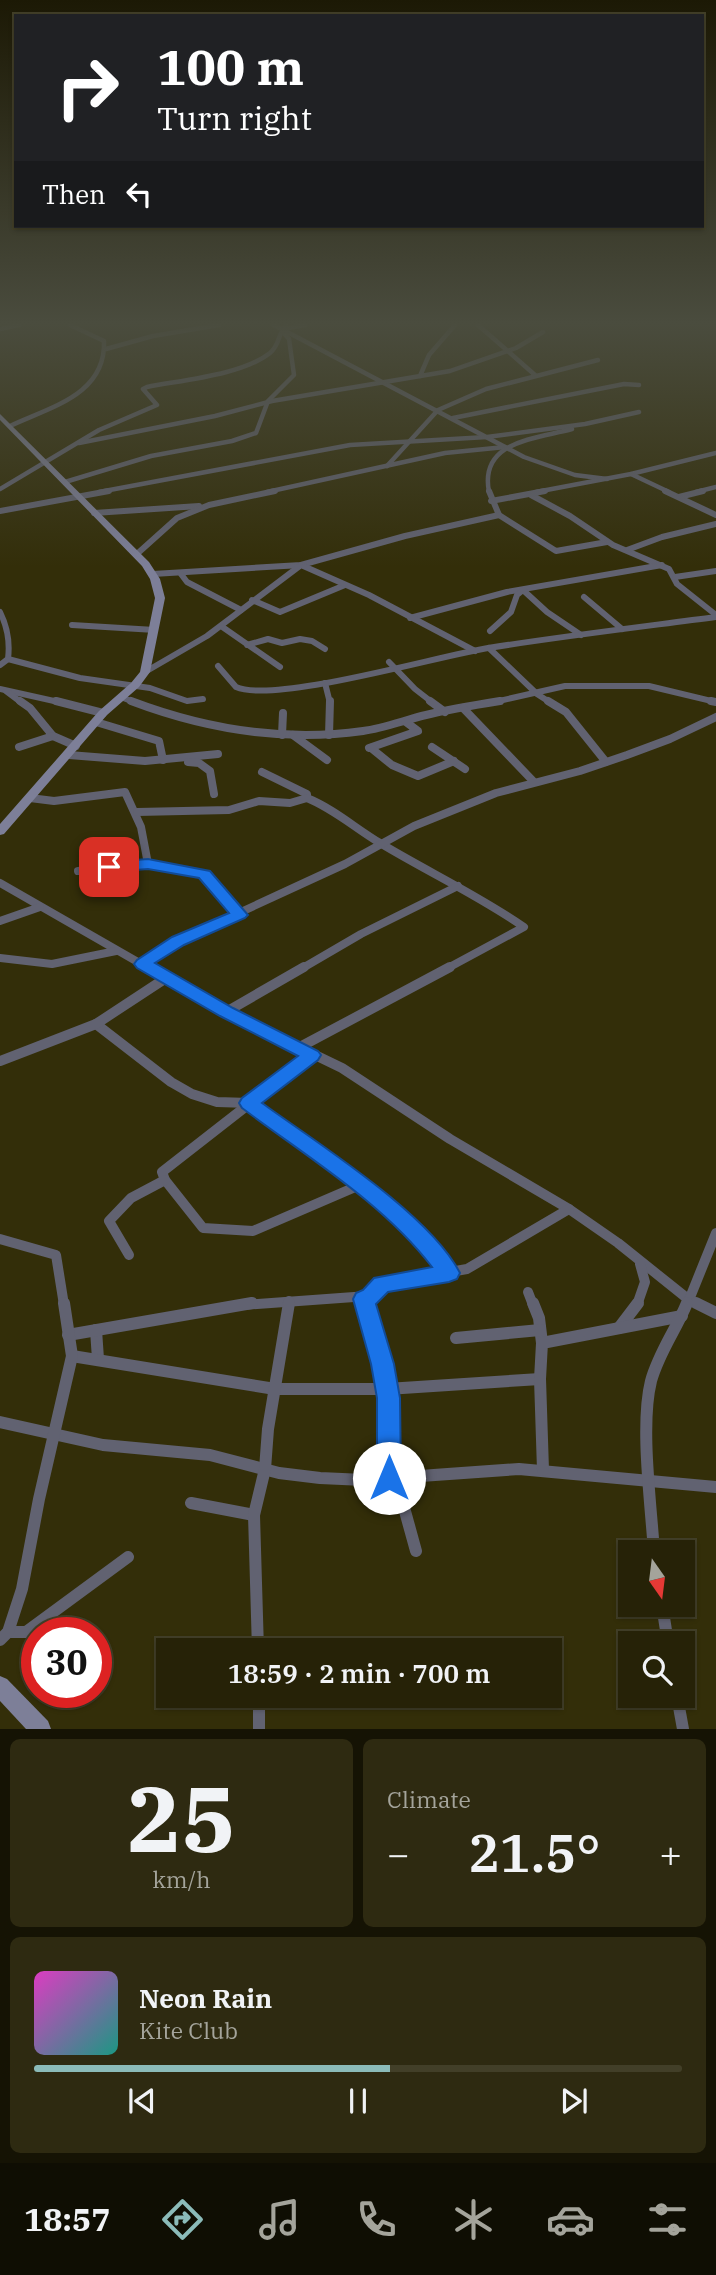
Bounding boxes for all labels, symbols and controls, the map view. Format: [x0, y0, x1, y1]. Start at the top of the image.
text: 100 m [157, 35, 304, 98]
icon: right [42, 42, 133, 133]
text: Turn right [157, 97, 312, 139]
icon: left [120, 175, 158, 213]
text: Then [42, 177, 106, 211]
pin [79, 837, 139, 897]
icon: arrive [90, 848, 128, 886]
position arrow [352, 1441, 426, 1515]
north arrow [618, 1540, 695, 1617]
map controls [618, 1540, 695, 1708]
speed limit sign: 30 [21, 1617, 112, 1708]
button: search [618, 1631, 695, 1708]
text: 18:59 · 2 min · 700 m [228, 1656, 490, 1690]
text: 25 [127, 1759, 236, 1877]
text: Climate [387, 1784, 471, 1814]
text: 21.5° [468, 1819, 601, 1886]
text: − [387, 1829, 410, 1878]
text: + [659, 1829, 682, 1878]
text: km/h [152, 1864, 211, 1894]
text: Neon Rain [139, 1981, 272, 2015]
text: Kite Club [139, 2015, 238, 2045]
icon: previous [123, 2082, 161, 2120]
icon: pause [339, 2082, 377, 2120]
icon: next [555, 2082, 593, 2120]
icon: directions [158, 2195, 207, 2244]
icon: music [255, 2195, 304, 2244]
icon: phone [352, 2195, 401, 2244]
icon: climate [449, 2195, 498, 2244]
icon: car [546, 2195, 595, 2244]
icon: filters [643, 2195, 692, 2244]
text: 18:57 [24, 2198, 110, 2240]

